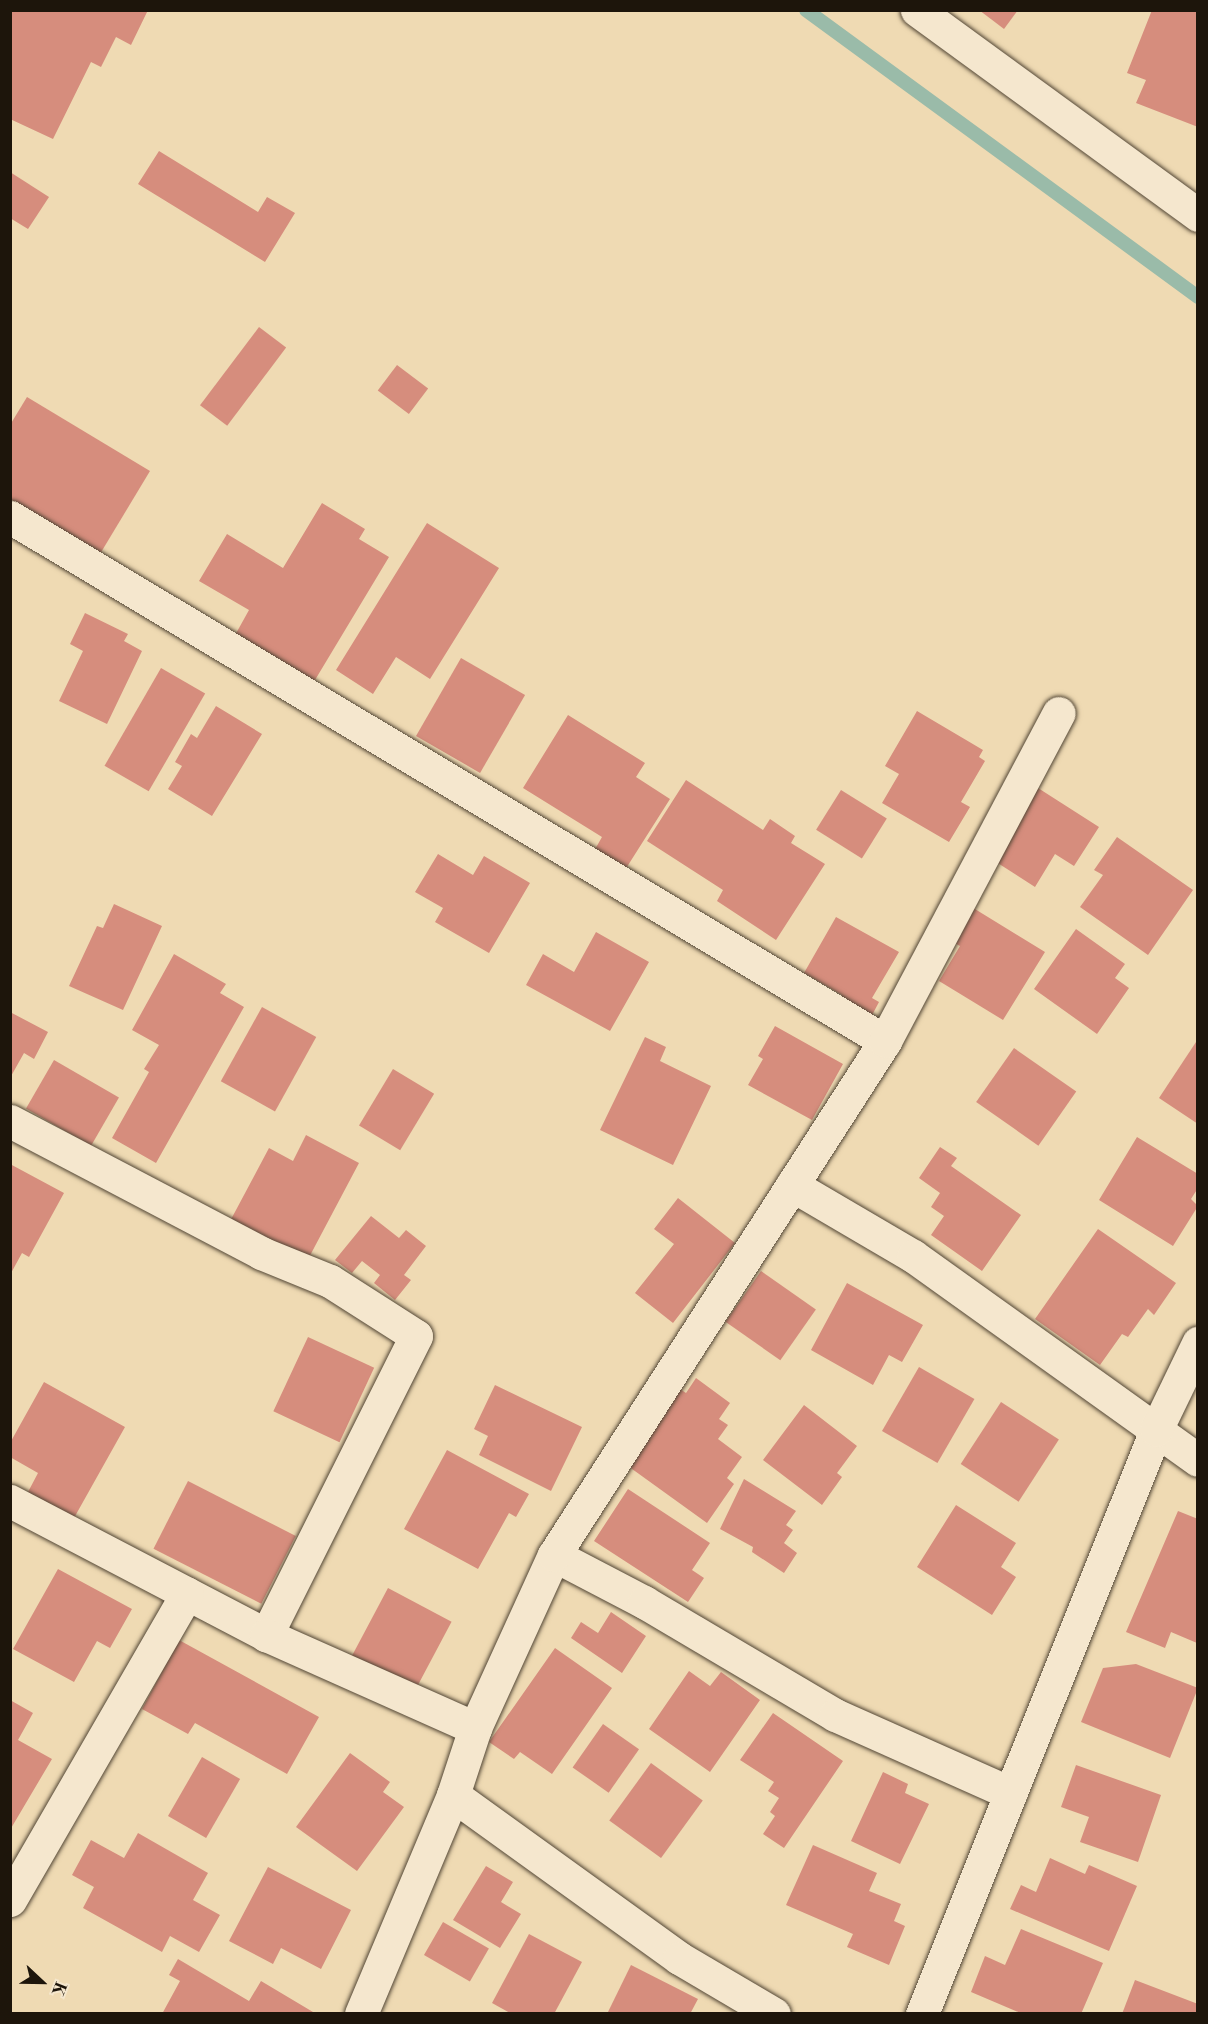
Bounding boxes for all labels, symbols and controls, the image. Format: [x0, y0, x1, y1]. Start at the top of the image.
north arrow [12, 1952, 72, 2012]
text: K [47, 1979, 70, 1999]

